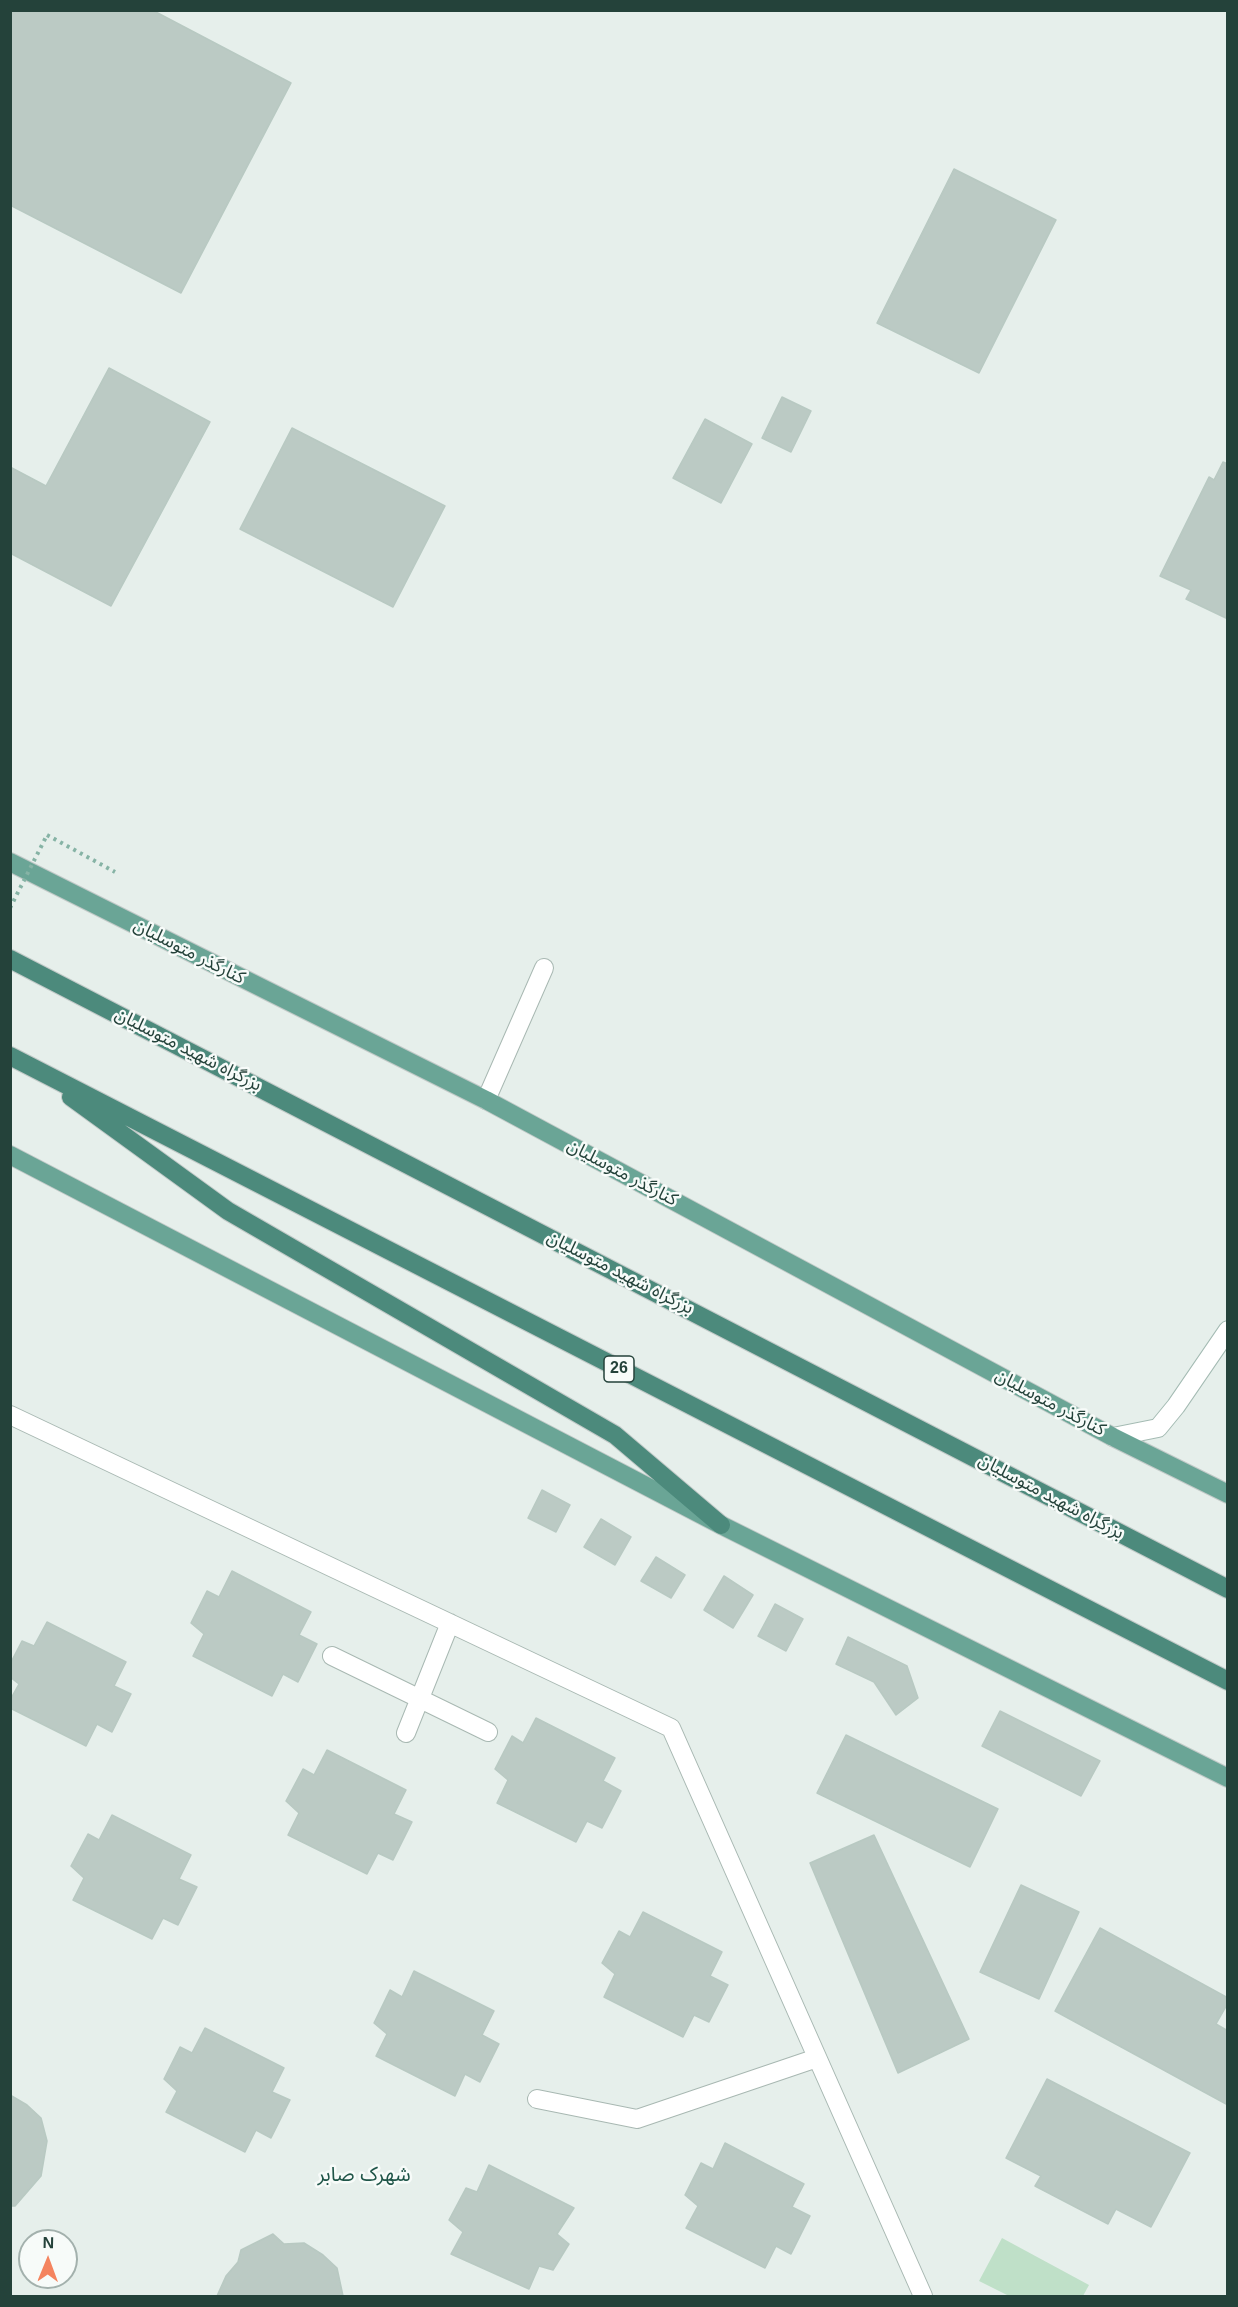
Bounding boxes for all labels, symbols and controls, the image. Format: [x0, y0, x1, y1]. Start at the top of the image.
street label: کنارگذر متوسلیان [130, 915, 248, 989]
street label: بزرگراه شهید متوسلیان [111, 1004, 265, 1096]
street label: کنارگذر متوسلیان [563, 1135, 681, 1211]
street label: بزرگراه شهید متوسلیان [543, 1227, 697, 1319]
road number: 26 [604, 1356, 634, 1382]
street label: کنارگذر متوسلیان [991, 1365, 1109, 1441]
street label: بزرگراه شهید متوسلیان [975, 1450, 1127, 1544]
district label: شهرک صابر [317, 2163, 411, 2187]
north arrow [18, 2229, 78, 2289]
text: N [42, 2234, 54, 2251]

